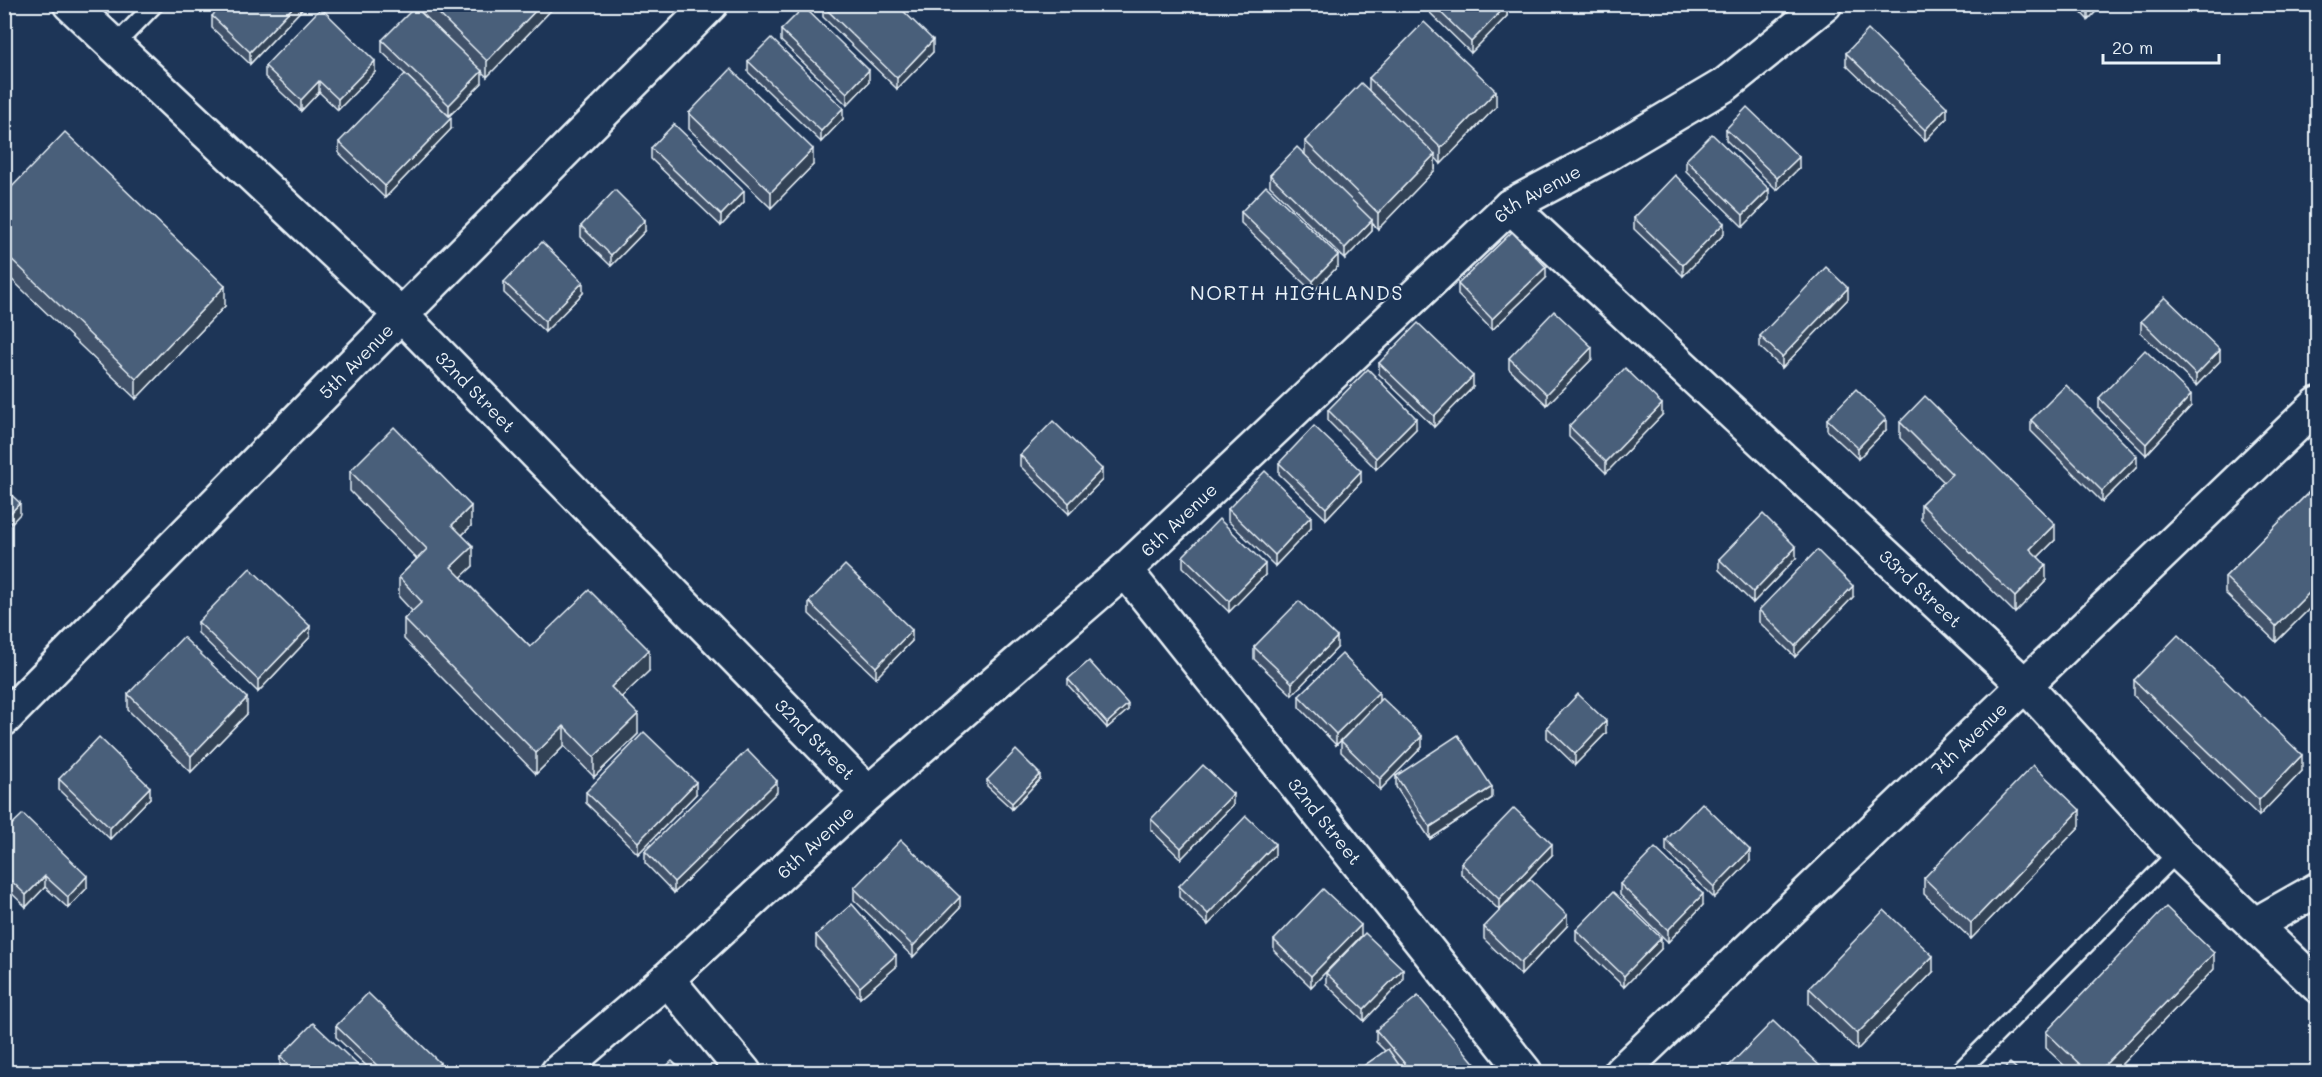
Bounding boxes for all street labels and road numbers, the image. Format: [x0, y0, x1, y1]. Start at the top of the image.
street label: 6th Avenue [1488, 159, 1585, 228]
street label: 5th Avenue [313, 318, 398, 404]
street label: 32nd Street [430, 345, 521, 437]
street label: 6th Avenue [1135, 477, 1222, 561]
street label: 33rd Street [1874, 544, 1967, 633]
street label: 32nd Street [770, 693, 861, 785]
street label: 7th Avenue [1926, 697, 2012, 780]
street label: 32nd Street [1283, 772, 1367, 870]
street label: 6th Avenue [771, 800, 859, 884]

